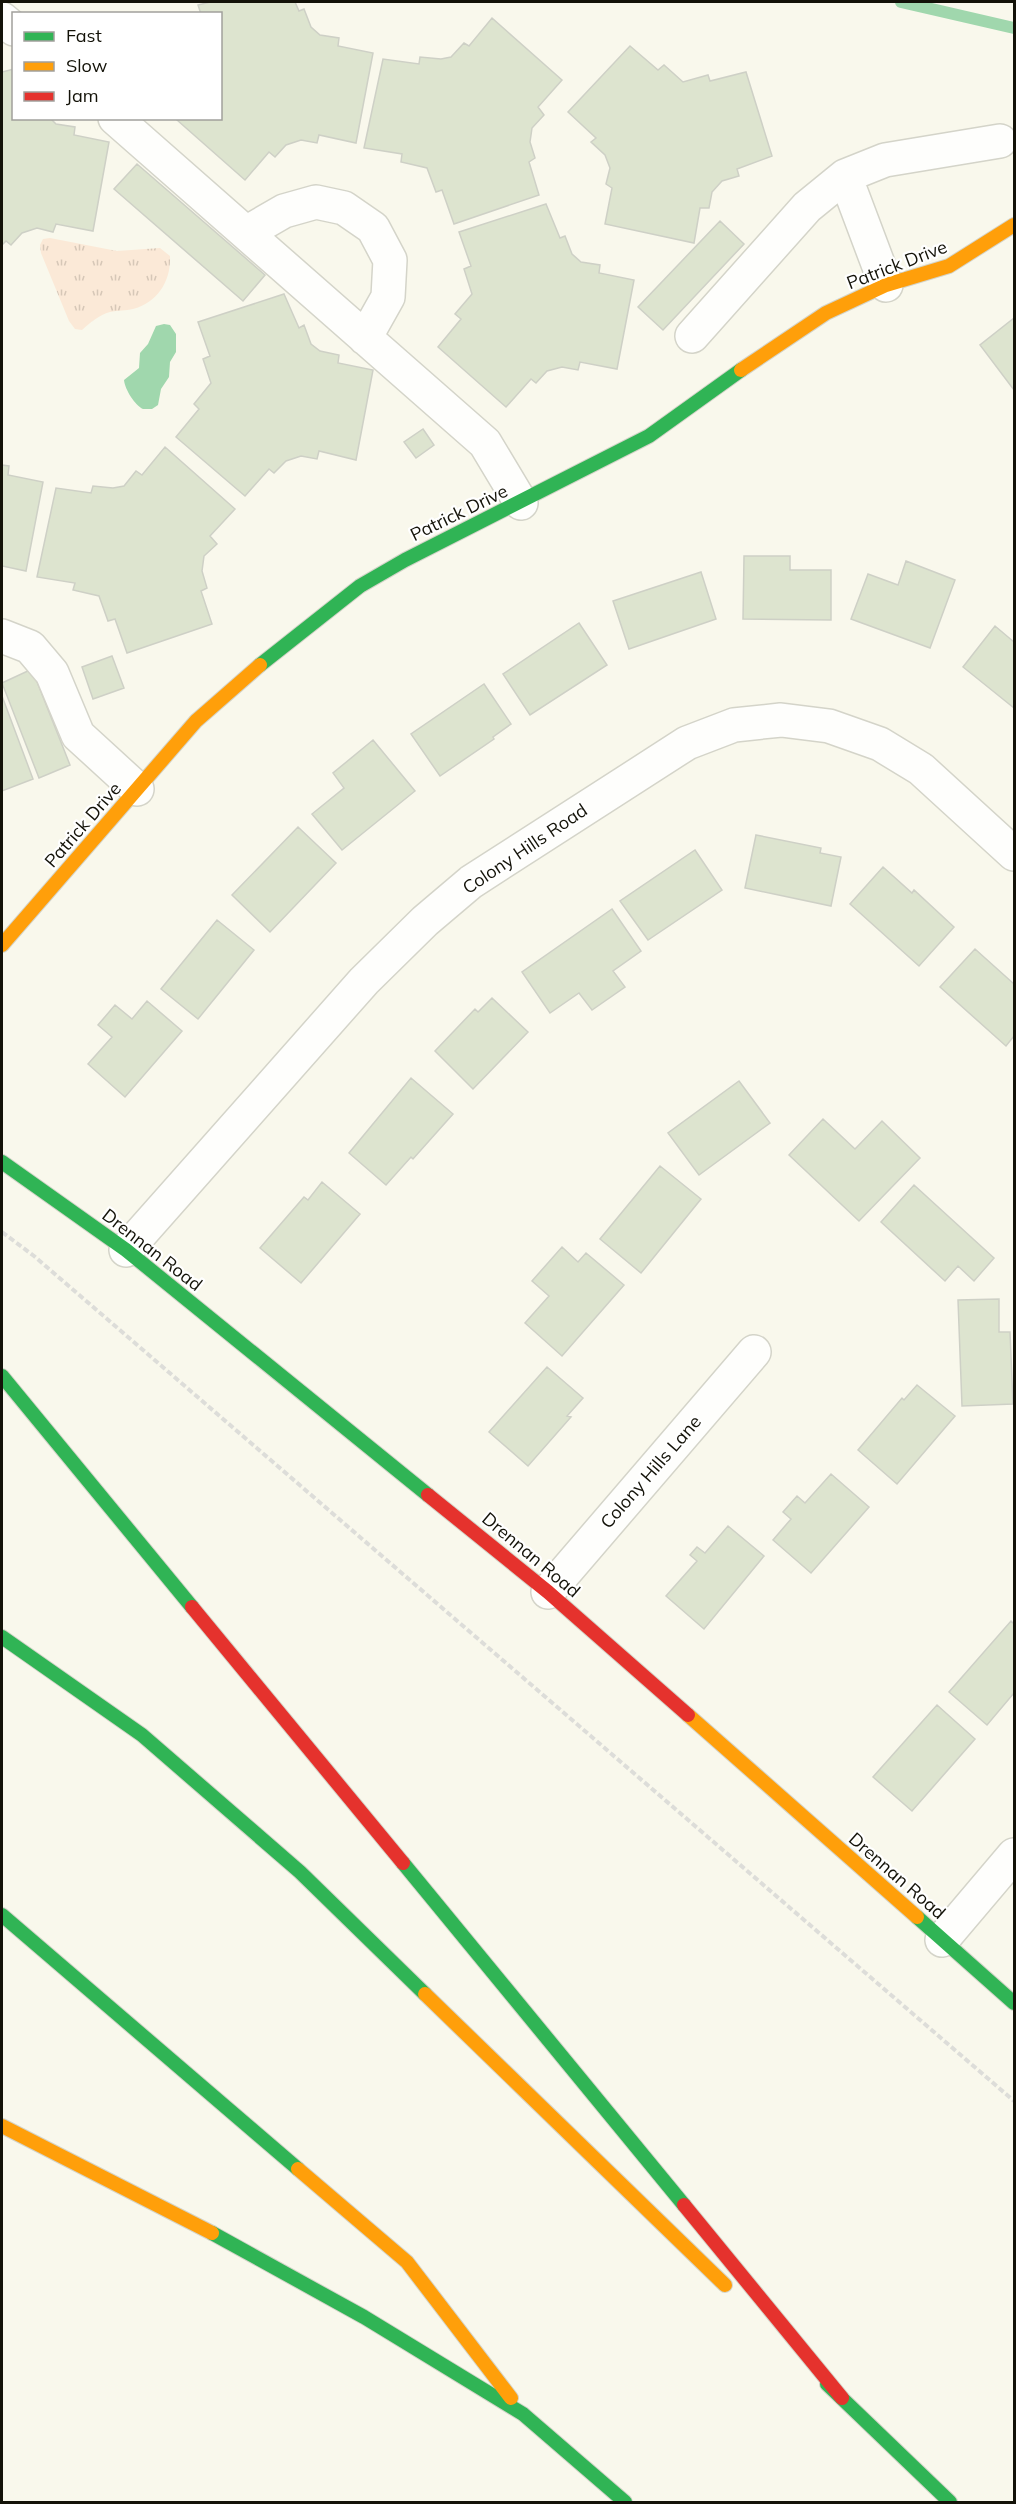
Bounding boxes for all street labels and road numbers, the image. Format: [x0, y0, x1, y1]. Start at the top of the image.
street label: Patrick Drive [843, 235, 950, 294]
street label: Patrick Drive [406, 479, 511, 546]
street label: Patrick Drive [39, 777, 126, 872]
street label: Colony Hills Road [458, 798, 592, 899]
street label: Drennan Road [98, 1203, 207, 1296]
street label: Colony Hills Lane [595, 1410, 706, 1533]
street label: Drennan Road [478, 1507, 585, 1602]
street label: Drennan Road [844, 1827, 951, 1924]

